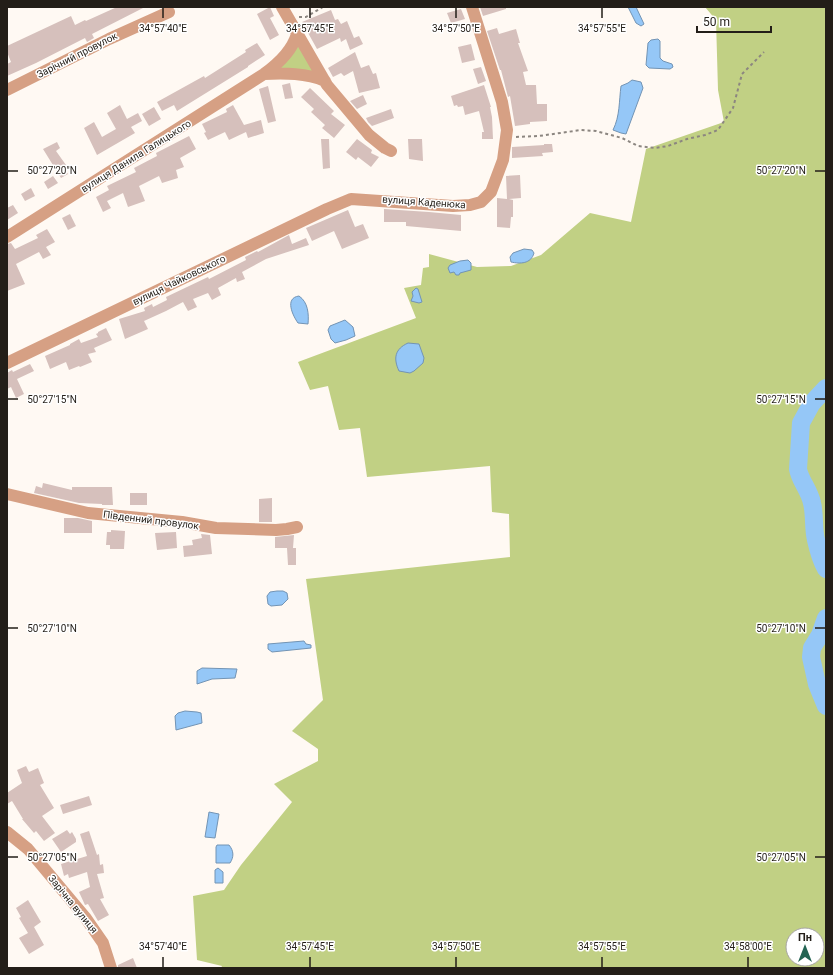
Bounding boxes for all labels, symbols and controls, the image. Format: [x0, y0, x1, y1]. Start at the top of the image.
scale bar [697, 8, 771, 34]
text: 50 m [703, 15, 730, 29]
text: 34°57'40"E [139, 23, 187, 34]
text: 34°57'45"E [286, 23, 334, 34]
text: 34°57'50"E [432, 23, 480, 34]
text: 34°57'55"E [578, 23, 626, 34]
street label: Зарічний провулок [35, 30, 120, 80]
street label: вулиця Данила Галицького [79, 117, 193, 194]
text: 50°27'20"N [27, 165, 77, 176]
text: 50°27'20"N [756, 165, 806, 176]
street label: вулиця Каденюка [382, 194, 466, 210]
street label: вулиця Чайковського [131, 253, 227, 307]
text: 50°27'15"N [27, 394, 77, 405]
text: 50°27'15"N [756, 394, 806, 405]
street label: Південний провулок [103, 509, 200, 531]
text: 50°27'10"N [27, 623, 77, 634]
text: 50°27'10"N [756, 623, 806, 634]
text: 50°27'05"N [27, 852, 77, 863]
text: 50°27'05"N [756, 852, 806, 863]
street label: Зарічна вулиця [46, 873, 100, 935]
north arrow [785, 927, 825, 967]
text: Пн [798, 931, 812, 944]
text: 34°57'40"E [139, 941, 187, 952]
text: 34°57'45"E [286, 941, 334, 952]
text: 34°57'50"E [432, 941, 480, 952]
text: 34°57'55"E [578, 941, 626, 952]
text: 34°58'00"E [724, 941, 772, 952]

